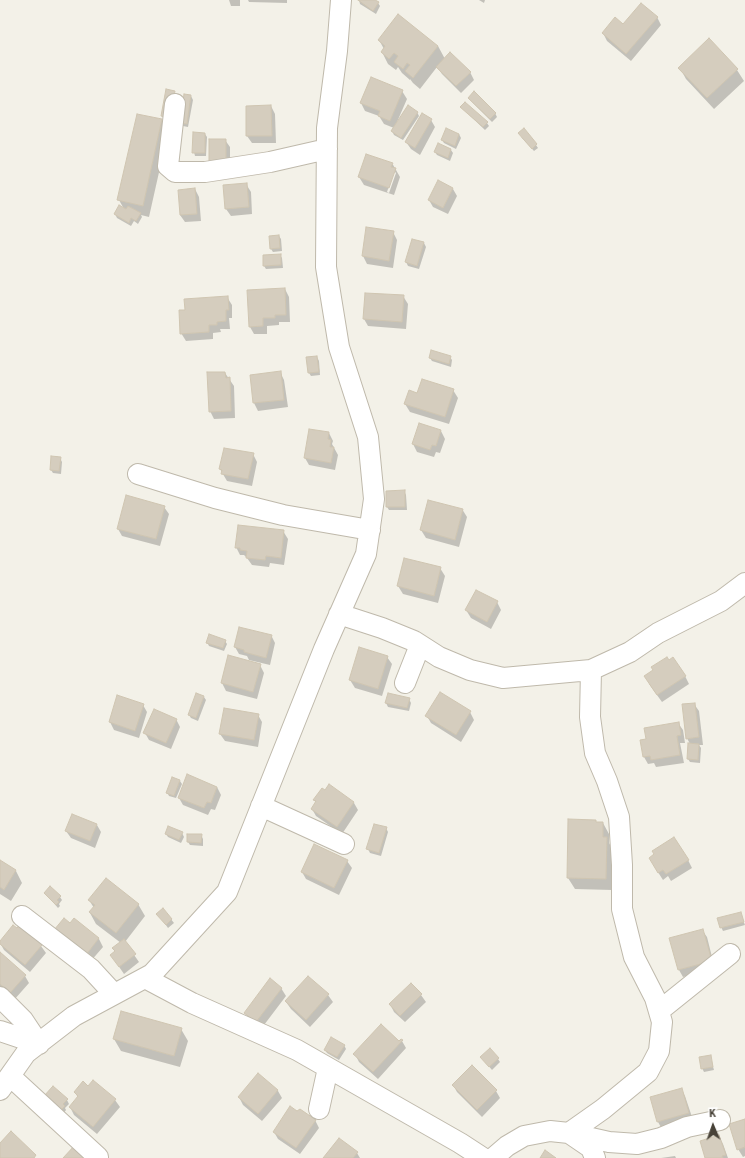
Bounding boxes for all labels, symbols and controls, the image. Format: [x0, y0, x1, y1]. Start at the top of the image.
north arrow [693, 1106, 733, 1146]
text: K [709, 1106, 716, 1121]

